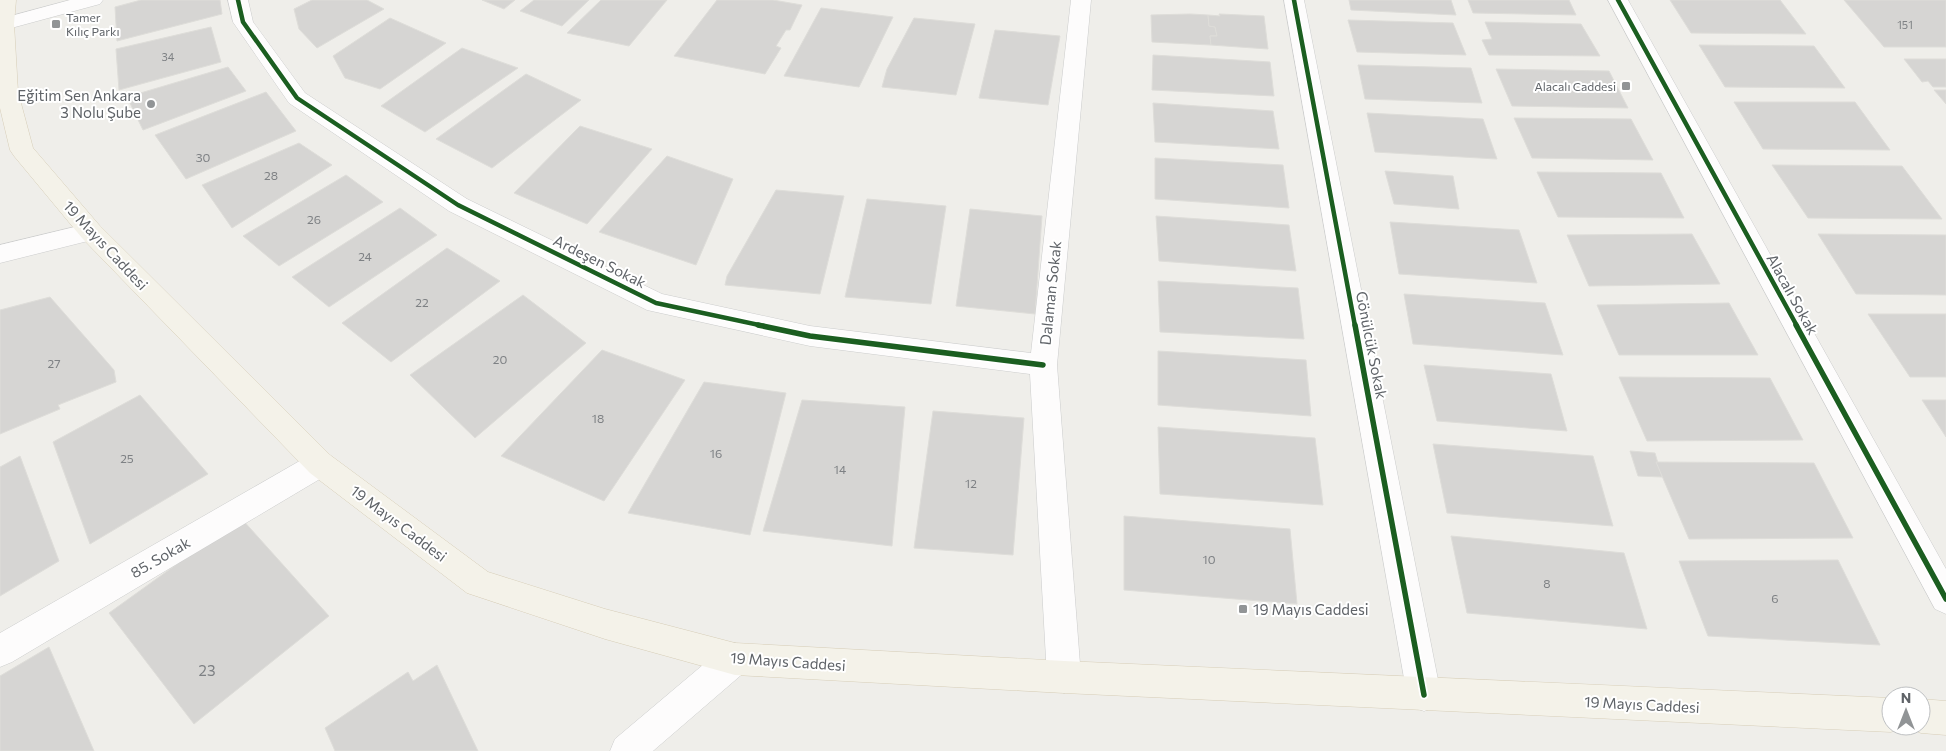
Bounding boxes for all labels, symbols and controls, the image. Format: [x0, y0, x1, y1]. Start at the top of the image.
place label: Tamer Kılıç Parkı [66, 10, 120, 38]
marker: Tamer Kılıç Parkı [50, 18, 62, 30]
house number: 151 [1897, 18, 1913, 31]
house number: 34 [162, 50, 175, 63]
place label: Alacalı Caddesi [1535, 79, 1616, 93]
marker: Alacalı Caddesi [1620, 80, 1632, 92]
place label: Eğitim Sen Ankara 3 Nolu Şube [17, 86, 141, 121]
marker: Eğitim Sen Ankara 3 Nolu Şube [145, 98, 157, 110]
house number: 30 [196, 150, 211, 164]
house number: 28 [264, 168, 278, 182]
street label: 19 Mayıs Caddesi [60, 197, 152, 293]
house number: 26 [307, 212, 321, 226]
street label: Ardeşen Sokak [551, 231, 649, 291]
street label: Dalaman Sokak [1036, 240, 1064, 346]
house number: 24 [358, 249, 372, 263]
street label: Alacalı Sokak [1763, 250, 1823, 338]
street label: Gönülcük Sokak [1353, 290, 1391, 400]
house number: 22 [415, 295, 429, 309]
house number: 20 [493, 352, 507, 366]
house number: 27 [48, 356, 60, 370]
house number: 18 [592, 411, 604, 425]
house number: 16 [710, 446, 722, 460]
house number: 25 [120, 451, 134, 465]
house number: 14 [834, 462, 846, 476]
house number: 12 [965, 476, 977, 490]
street label: 19 Mayıs Caddesi [347, 481, 451, 565]
street label: 85. Sokak [127, 533, 193, 581]
house number: 10 [1203, 552, 1216, 566]
house number: 8 [1543, 576, 1551, 590]
house number: 6 [1771, 591, 1779, 605]
place label: 19 Mayıs Caddesi [1253, 600, 1369, 618]
marker: 19 Mayıs Caddesi [1237, 603, 1249, 615]
street label: 19 Mayıs Caddesi [730, 648, 846, 674]
house number: 23 [199, 661, 215, 679]
north arrow [1881, 686, 1931, 736]
text: N [1901, 689, 1911, 706]
street label: 19 Mayıs Caddesi [1584, 692, 1700, 716]

